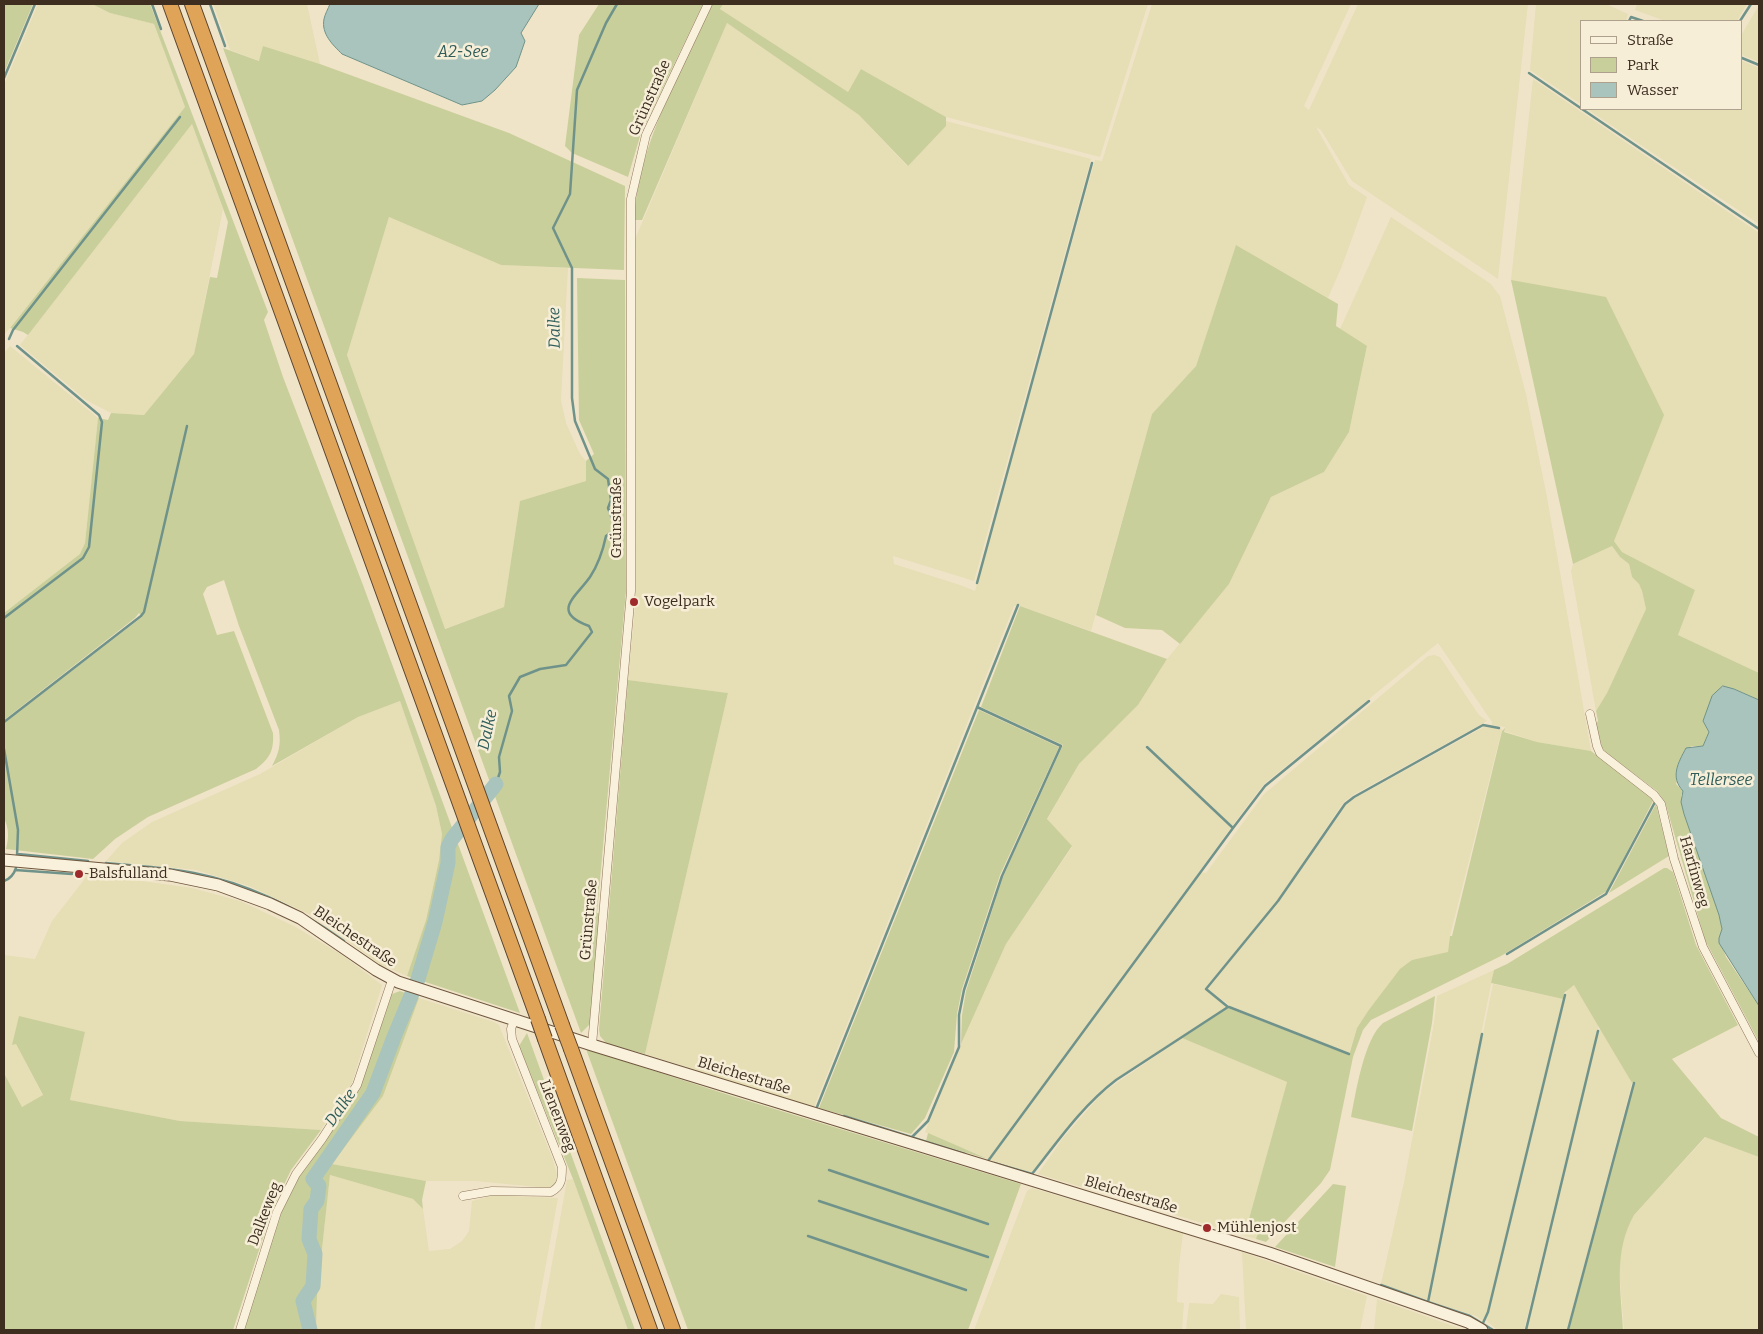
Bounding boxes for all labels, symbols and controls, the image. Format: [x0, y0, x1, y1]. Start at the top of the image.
legend [1580, 20, 1743, 110]
text: Straße [1627, 31, 1673, 49]
water label: A2-See [437, 43, 489, 63]
text: Park [1627, 56, 1659, 74]
street label: Grünstraße [625, 57, 675, 139]
text: Wasser [1627, 81, 1678, 99]
water label: Dalke [545, 307, 565, 349]
street label: Grünstraße [608, 477, 626, 559]
place label: Vogelpark [644, 593, 715, 611]
marker: Vogelpark [628, 596, 640, 608]
water label: Dalke [474, 708, 502, 752]
water label: Tellersee [1689, 771, 1753, 791]
street label: Harfinweg [1675, 834, 1713, 910]
place label: Balsfulland [89, 865, 168, 883]
marker: Balsfulland [73, 868, 85, 880]
street label: Grünstraße [576, 879, 602, 961]
street label: Bleichestraße [310, 903, 400, 971]
street label: Bleichestraße [695, 1053, 793, 1099]
street label: Lienenweg [535, 1077, 579, 1155]
water label: Dalke [321, 1086, 361, 1130]
street label: Bleichestraße [1082, 1172, 1180, 1218]
street label: Dalkeweg [245, 1179, 285, 1249]
place label: Mühlenjost [1217, 1219, 1296, 1237]
marker: Mühlenjost [1201, 1222, 1213, 1234]

